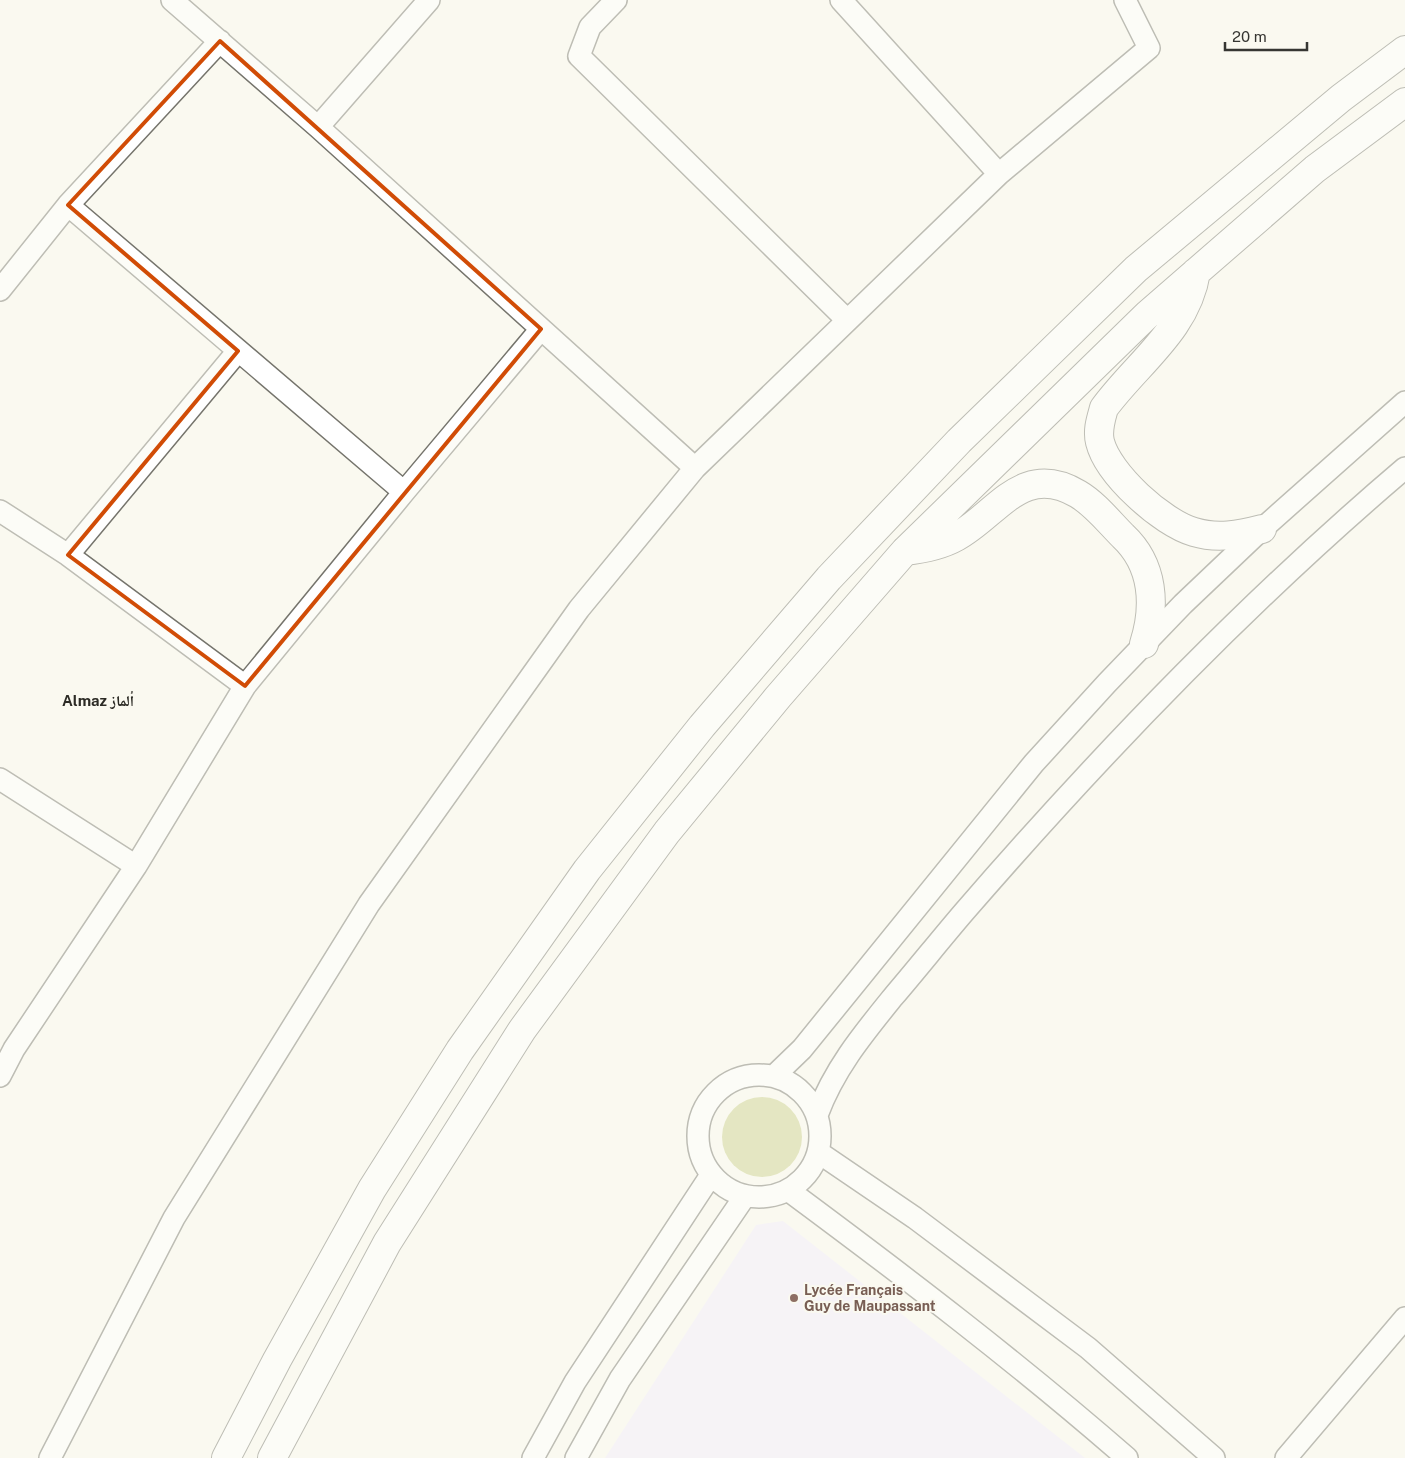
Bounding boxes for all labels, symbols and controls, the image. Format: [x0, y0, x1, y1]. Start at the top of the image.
scale bar [1225, 20, 1308, 52]
text: 20 m [1232, 28, 1267, 45]
district label: Almaz ألماز [62, 691, 134, 709]
place label: Lycée Français Guy de Maupassant [804, 1282, 936, 1314]
marker: Lycée Français Guy de Maupassant [788, 1292, 800, 1304]

